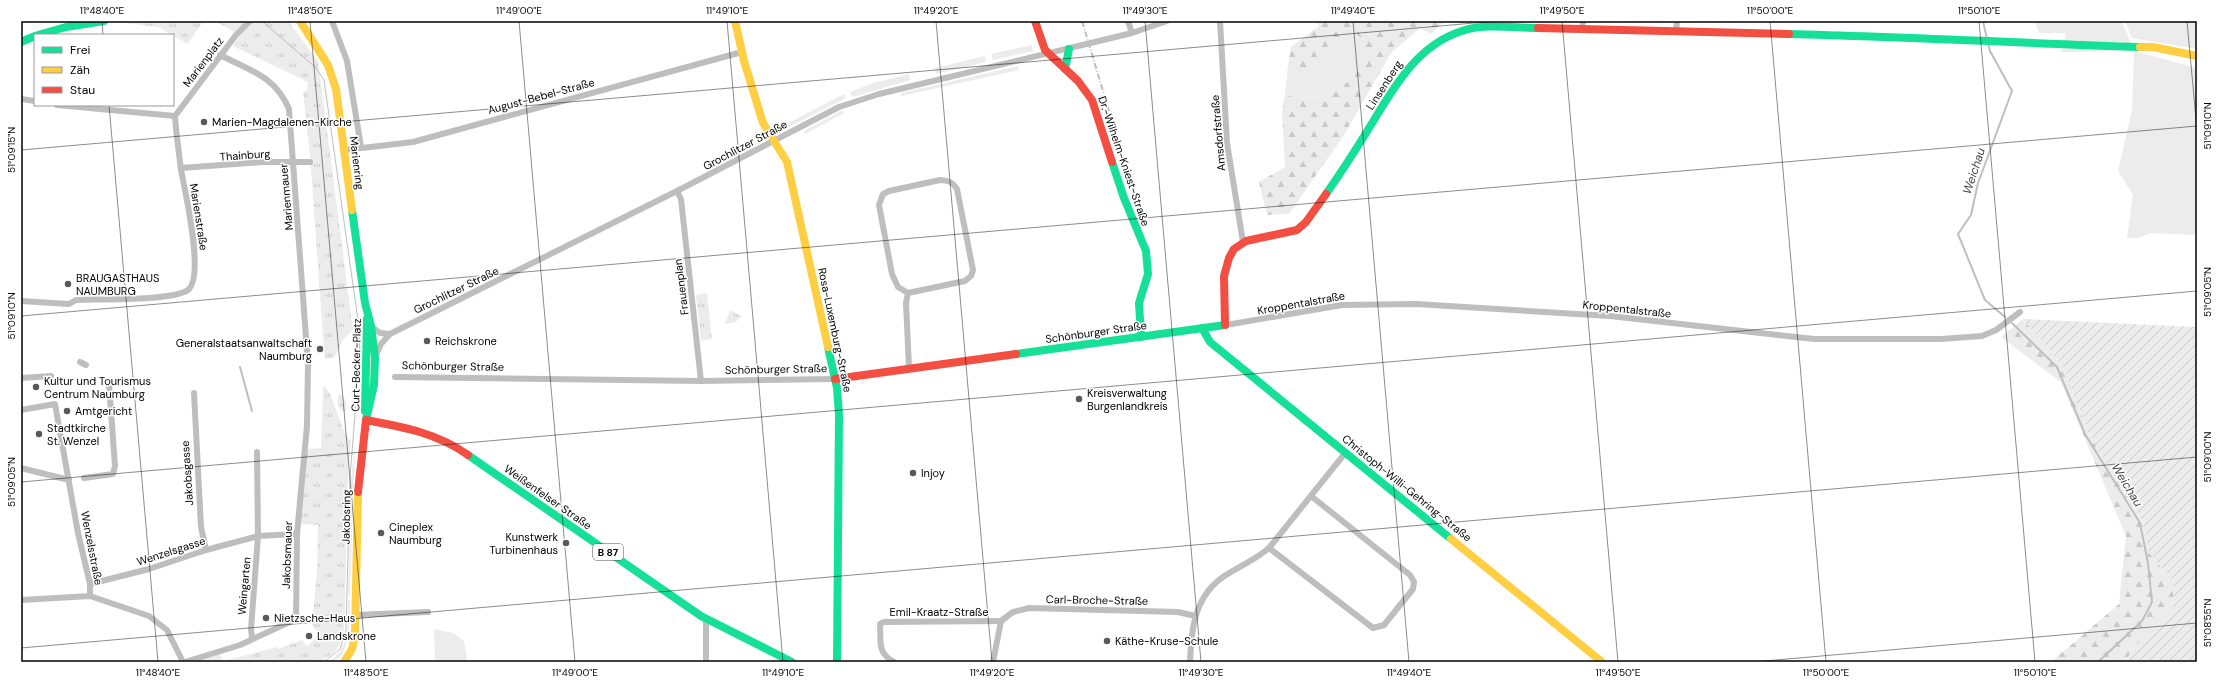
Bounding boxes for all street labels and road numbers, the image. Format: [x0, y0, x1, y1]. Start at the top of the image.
street label: Marienplatz [180, 34, 226, 90]
street label: Linsenberg [1363, 58, 1405, 112]
street label: August-Bebel-Straße [486, 75, 596, 117]
street label: Dr.-Wilhelm-Kniest-Straße [1095, 94, 1153, 228]
street label: Amsdorfstraße [1208, 94, 1228, 172]
street label: Grochlitzer Straße [701, 117, 789, 173]
street label: Marienring [347, 136, 367, 190]
street label: Thainburg [219, 146, 271, 164]
street label: Marienmauer [276, 163, 296, 231]
street label: Marienstraße [187, 183, 211, 251]
street label: Frauenplan [671, 258, 691, 316]
street label: Grochlitzer Straße [411, 263, 501, 317]
street label: Rosa-Luxemburg-Straße [815, 266, 855, 394]
street label: Kroppentalstraße [1256, 288, 1346, 318]
street label: Kroppentalstraße [1582, 297, 1672, 321]
street label: Curt-Becker-Platz [348, 318, 364, 412]
street label: Schönburger Straße [1044, 318, 1148, 346]
street label: Schönburger Straße [402, 358, 504, 374]
street label: Schönburger Straße [725, 361, 827, 377]
street label: Christoph-Willi-Gehring-Straße [1339, 431, 1475, 545]
street label: Jakobsgasse [178, 440, 196, 506]
street label: Weißenfelser Straße [501, 462, 595, 532]
street label: Jakobsring [339, 490, 353, 544]
street label: Wenzelsstraße [78, 510, 106, 586]
street label: Jakobsmauer [279, 521, 295, 589]
street label: Wenzelsgasse [135, 533, 207, 569]
road number: B 87 [593, 544, 623, 560]
street label: Weingarten [234, 556, 254, 616]
street label: Carl-Broche-Straße [1046, 592, 1148, 608]
street label: Emil-Kraatz-Straße [890, 605, 988, 619]

